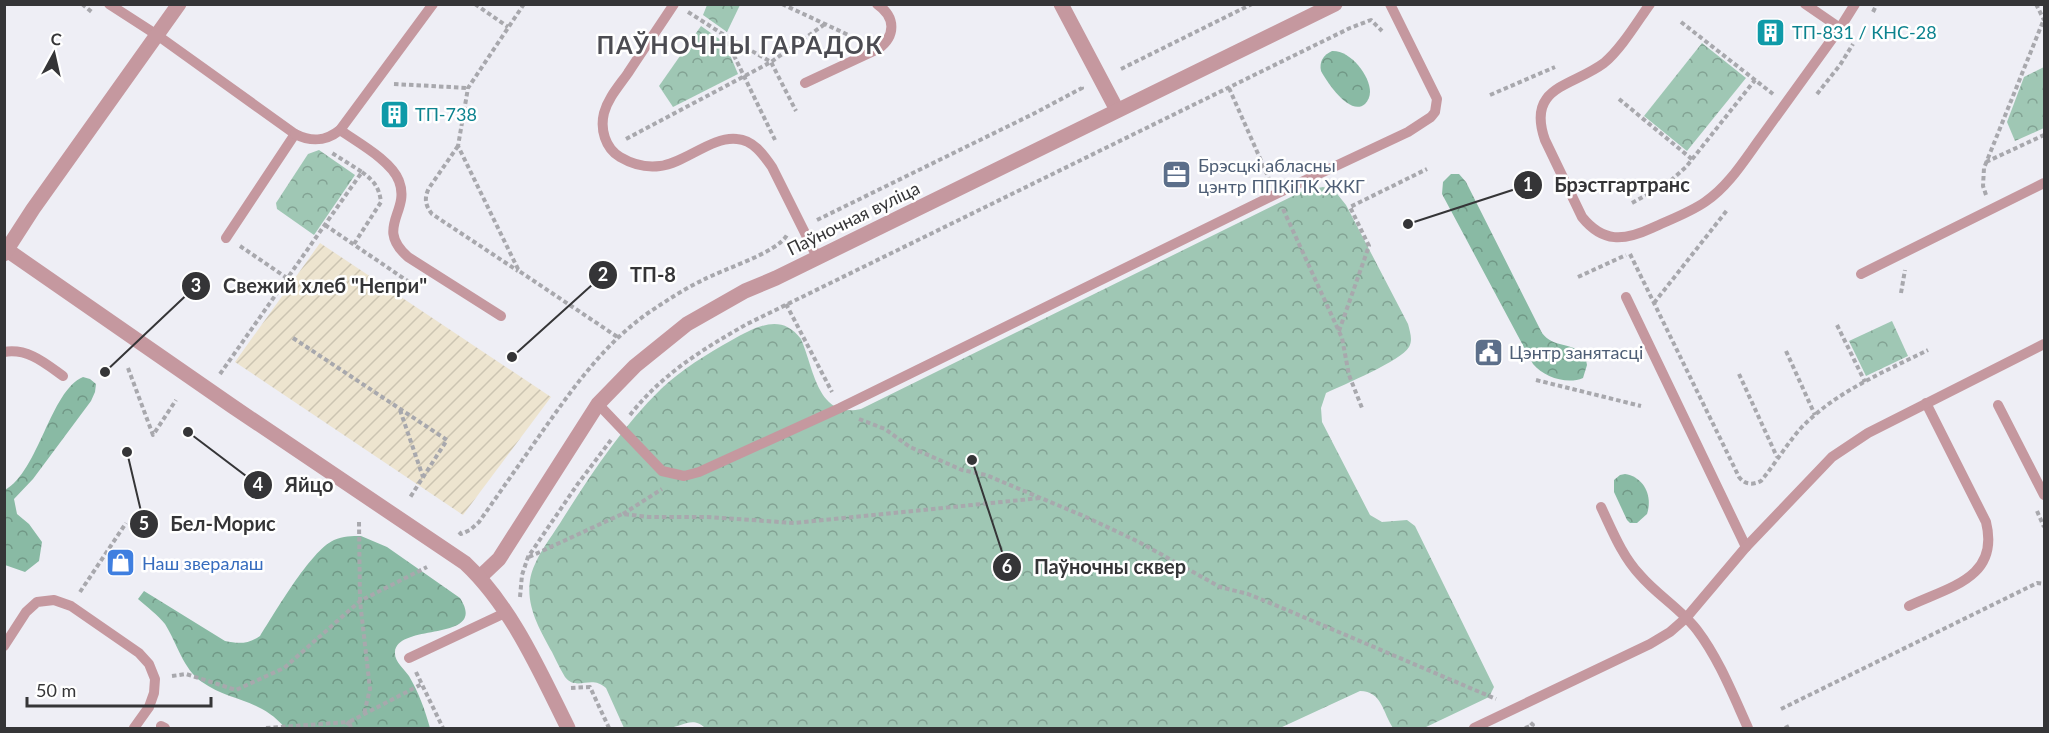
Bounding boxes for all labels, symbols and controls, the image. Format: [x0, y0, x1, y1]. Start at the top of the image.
building icon: ТП-831 / КНС-28 [1755, 16, 1787, 48]
place label: ТП-831 / КНС-28 [1792, 21, 1937, 43]
north arrow [24, 24, 84, 84]
text: С [50, 29, 63, 49]
district label: ПАЎНОЧНЫ ГАРАДОК [597, 30, 883, 59]
building icon: ТП-738 [378, 98, 410, 130]
place label: ТП-738 [415, 103, 477, 125]
place label: Брэсцкі абласны цэнтр ППКіПК ЖКГ [1198, 154, 1365, 197]
office icon: Брэсцкі абласны цэнтр ППКіПК ЖКГ [1161, 159, 1193, 191]
callout: Брэстгартранс [1513, 166, 1702, 204]
text: Брэстгартранс [1554, 172, 1690, 196]
text: 1 [1523, 173, 1533, 195]
street label: Паўночная вуліца [783, 176, 923, 260]
callout: ТП-8 [588, 256, 688, 294]
text: ТП-8 [630, 262, 676, 286]
text: 2 [598, 263, 608, 285]
callout: Свежий хлеб "Непри" [181, 267, 439, 305]
text: Свежий хлеб "Непри" [223, 273, 427, 297]
text: 3 [191, 274, 201, 296]
public building icon: Цэнтр занятасці [1472, 336, 1504, 368]
place label: Цэнтр занятасці [1509, 341, 1643, 363]
callout: Яйцо [243, 466, 346, 504]
text: Яйцо [284, 472, 333, 496]
text: 4 [253, 473, 263, 495]
callout: Бел-Морис [129, 505, 288, 543]
text: Бел-Морис [170, 511, 276, 535]
text: 5 [139, 512, 149, 534]
shop icon: Наш звералаш [105, 547, 137, 579]
callout: Паўночны сквер [992, 548, 1198, 586]
place label: Наш звералаш [142, 552, 264, 574]
text: Паўночны сквер [1034, 554, 1186, 578]
text: 6 [1002, 555, 1012, 577]
scale bar [27, 670, 212, 708]
text: 50 m [36, 679, 76, 701]

